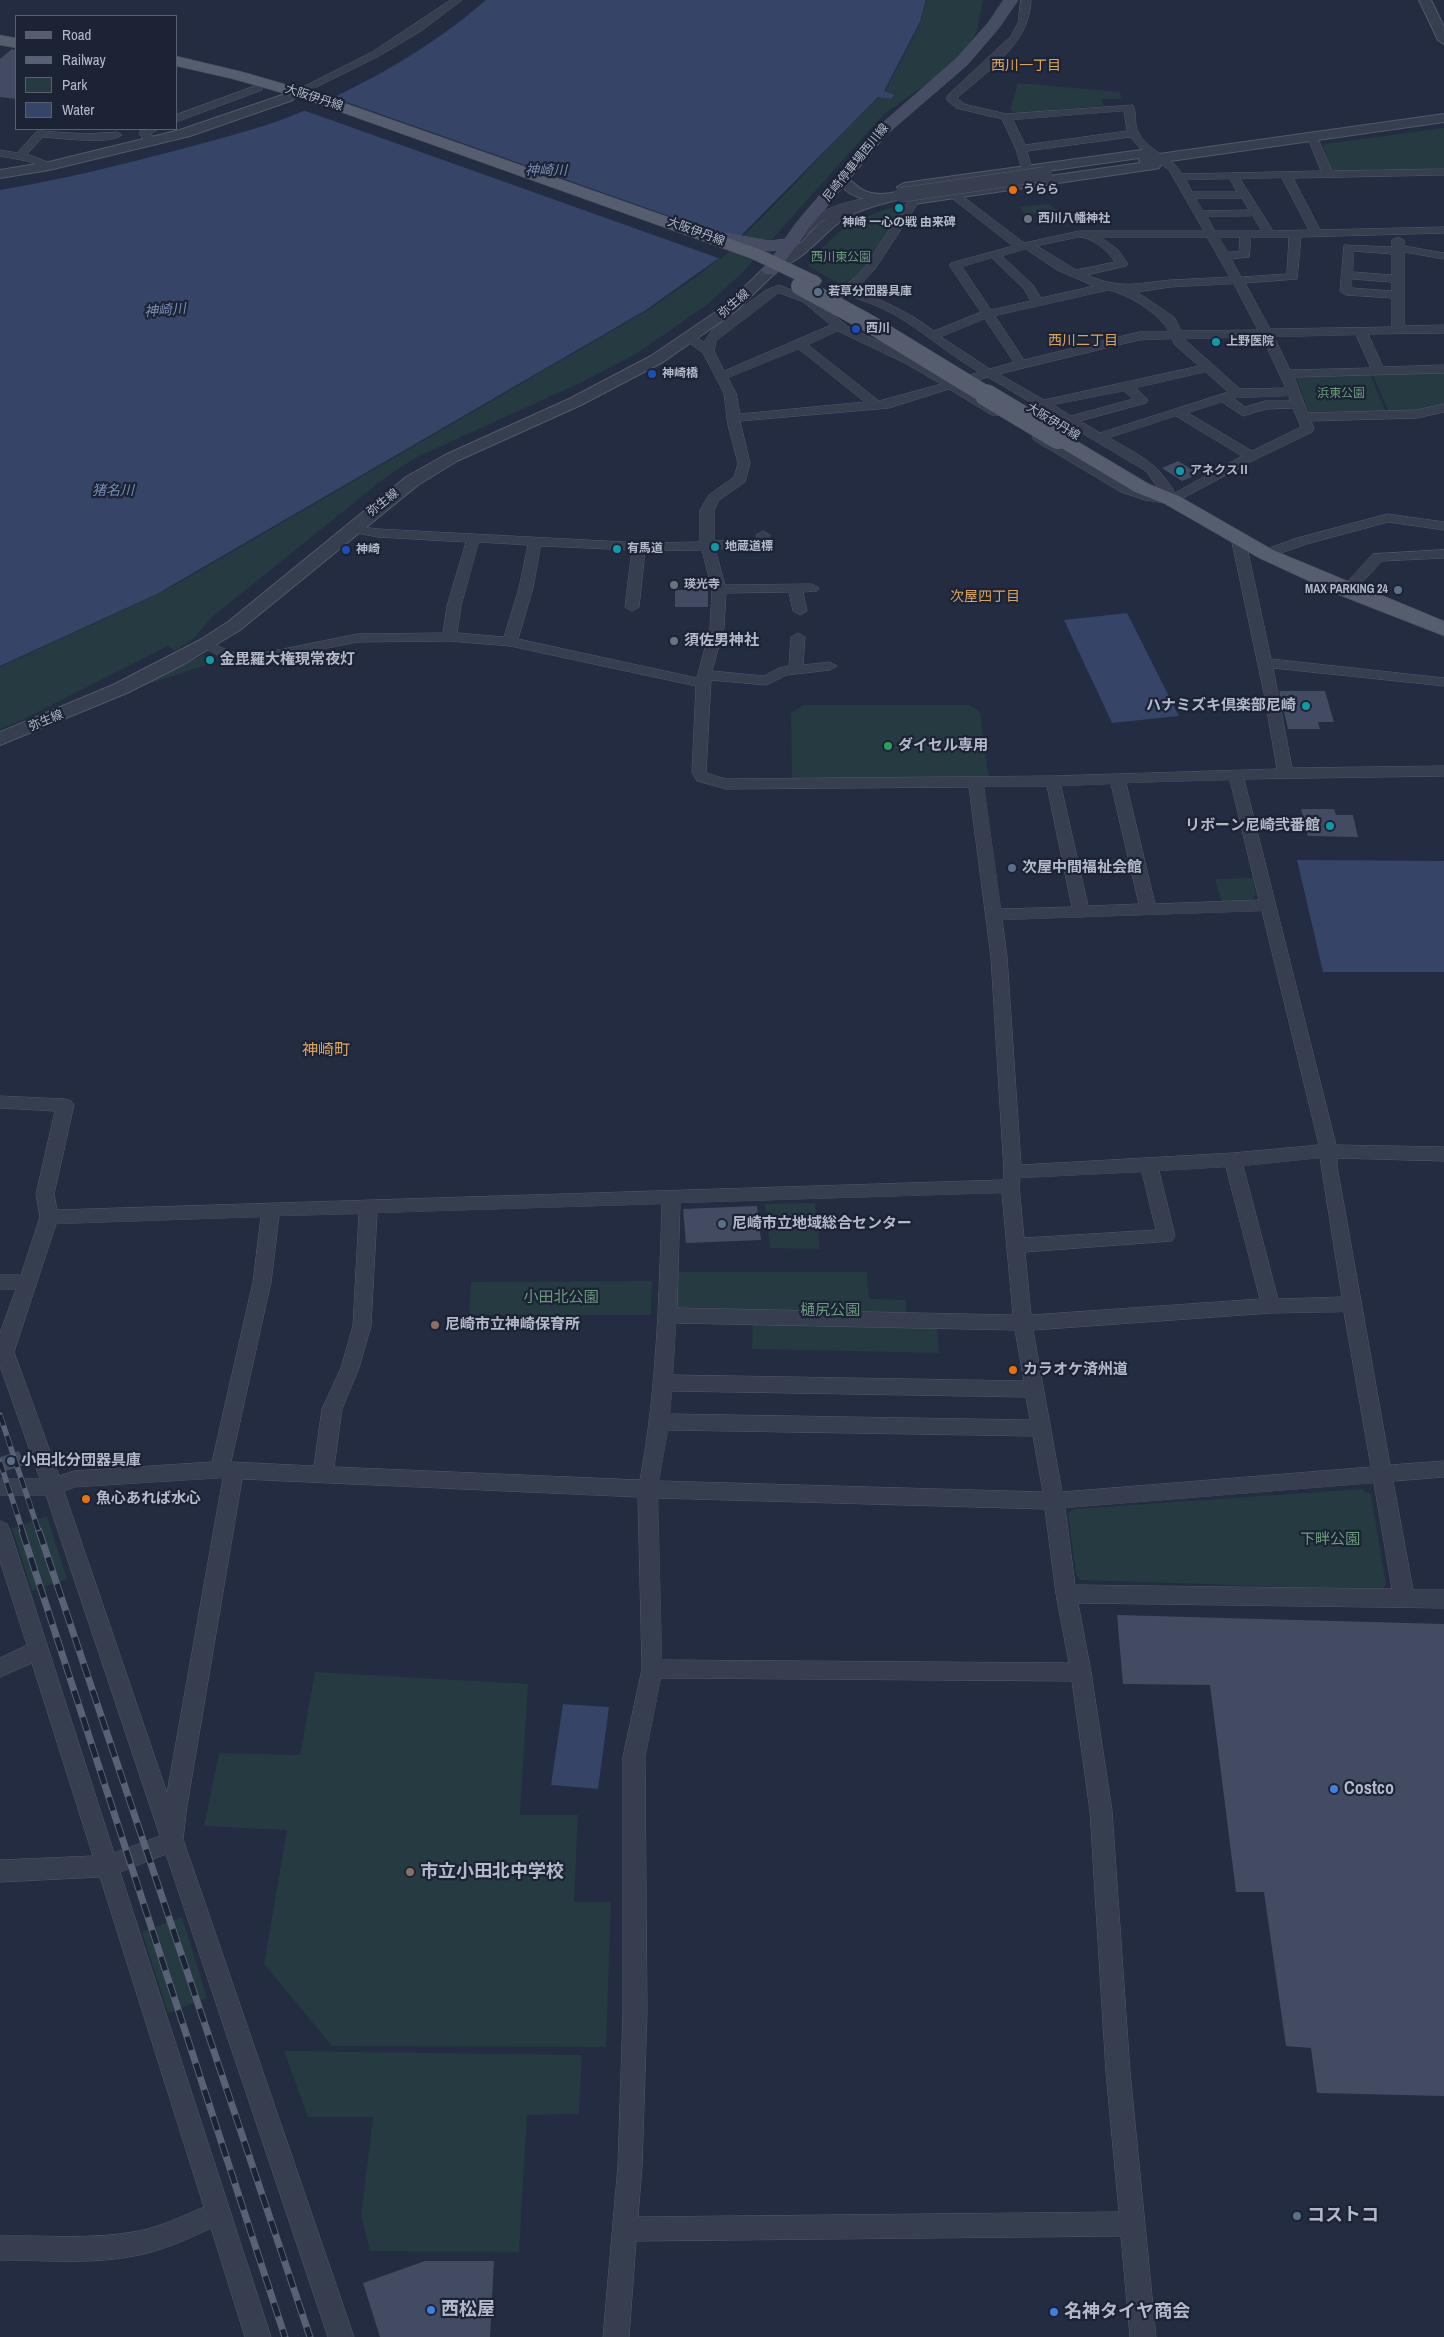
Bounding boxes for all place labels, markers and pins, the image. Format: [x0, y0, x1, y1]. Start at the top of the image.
place label: うらら [1023, 183, 1059, 197]
marker: うらら [1007, 184, 1019, 196]
marker: 神崎 一心の戦 由来碑 [893, 202, 905, 214]
place label: 西川八幡神社 [1038, 212, 1110, 226]
marker: 西川八幡神社 [1022, 213, 1034, 225]
place label: 神崎 一心の戦 由来碑 [842, 216, 956, 230]
place label: 若草分団器具庫 [828, 285, 912, 299]
marker: 若草分団器具庫 [812, 286, 824, 298]
place label: 西川 [866, 322, 890, 336]
marker: 西川 [850, 323, 862, 335]
place label: 上野医院 [1226, 335, 1274, 349]
marker: 上野医院 [1210, 336, 1222, 348]
place label: 神崎橋 [662, 367, 698, 381]
marker: 神崎橋 [646, 368, 658, 380]
place label: アネクスⅡ [1190, 464, 1250, 478]
marker: アネクスⅡ [1174, 465, 1186, 477]
place label: 地蔵道標 [725, 540, 773, 554]
marker: 地蔵道標 [709, 541, 721, 553]
place label: 有馬道 [627, 542, 663, 556]
place label: 神崎 [356, 543, 380, 557]
marker: 有馬道 [611, 543, 623, 555]
marker: 神崎 [340, 544, 352, 556]
place label: 瑛光寺 [684, 578, 720, 592]
marker: 瑛光寺 [668, 579, 680, 591]
place label: MAX PARKING 24 [1305, 583, 1388, 597]
marker: MAX PARKING 24 [1392, 584, 1404, 596]
place label: 須佐男神社 [684, 632, 759, 650]
marker: 須佐男神社 [668, 635, 680, 647]
place label: 金毘羅大権現常夜灯 [220, 651, 355, 669]
marker: 金毘羅大権現常夜灯 [204, 654, 216, 666]
place label: ハナミズキ倶楽部尼崎 [1146, 697, 1296, 715]
marker: ハナミズキ倶楽部尼崎 [1300, 700, 1312, 712]
place label: ダイセル専用 [898, 737, 988, 755]
marker: ダイセル専用 [882, 740, 894, 752]
place label: リボーン尼崎弐番館 [1185, 817, 1320, 835]
marker: リボーン尼崎弐番館 [1324, 820, 1336, 832]
place label: 次屋中間福祉会館 [1022, 859, 1142, 877]
marker: 次屋中間福祉会館 [1006, 862, 1018, 874]
place label: 尼崎市立地域総合センター [732, 1215, 912, 1233]
marker: 尼崎市立地域総合センター [716, 1218, 728, 1230]
place label: 尼崎市立神崎保育所 [445, 1316, 580, 1334]
marker: 尼崎市立神崎保育所 [429, 1319, 441, 1331]
place label: カラオケ済州道 [1023, 1361, 1128, 1379]
marker: カラオケ済州道 [1007, 1364, 1019, 1376]
place label: 小田北分団器具庫 [21, 1452, 141, 1470]
marker: 小田北分団器具庫 [5, 1455, 17, 1467]
place label: 魚心あれば水心 [96, 1490, 201, 1508]
marker: 魚心あれば水心 [80, 1493, 92, 1505]
place label: Costco [1344, 1778, 1394, 1800]
marker: Costco [1328, 1783, 1340, 1795]
place label: 市立小田北中学校 [420, 1861, 564, 1883]
marker: 市立小田北中学校 [404, 1866, 416, 1878]
place label: コストコ [1307, 2205, 1379, 2227]
marker: コストコ [1291, 2210, 1303, 2222]
place label: 西松屋 [441, 2299, 495, 2321]
place label: 名神タイヤ商会 [1064, 2301, 1190, 2323]
marker: 西松屋 [425, 2304, 437, 2316]
marker: 名神タイヤ商会 [1048, 2306, 1060, 2318]

